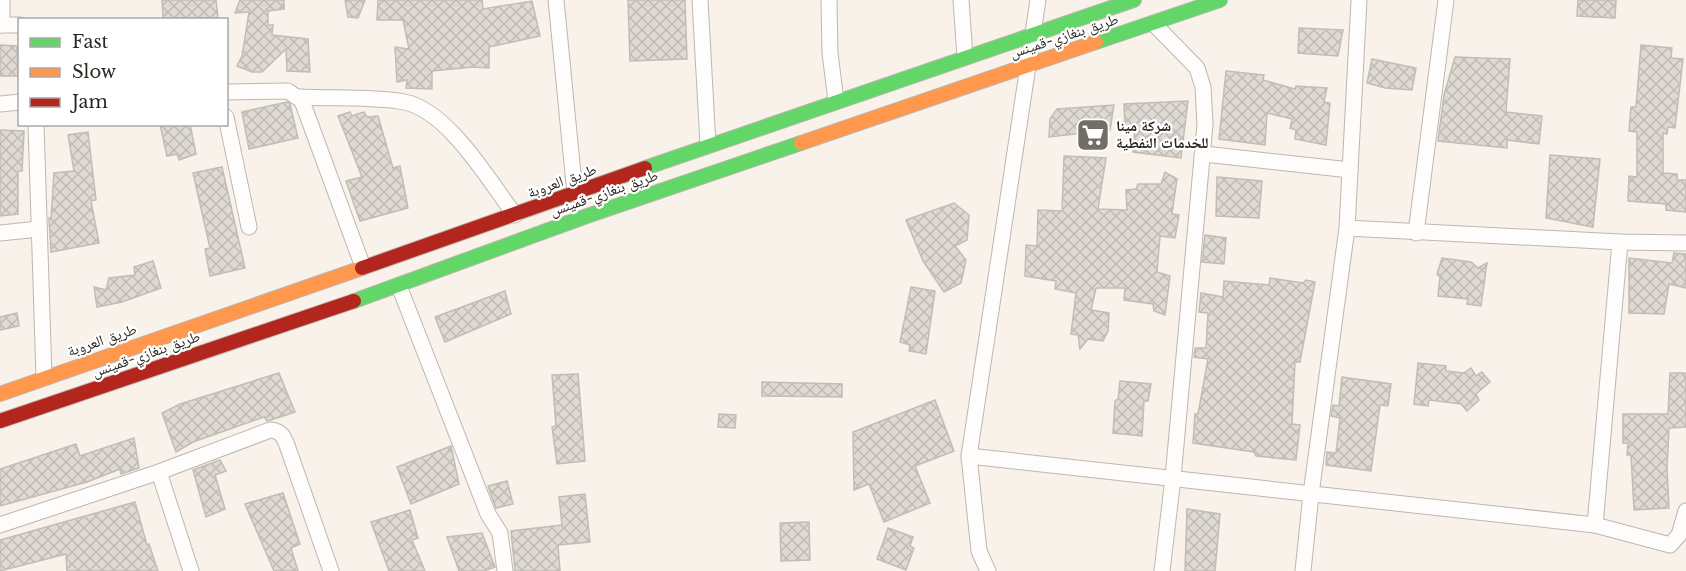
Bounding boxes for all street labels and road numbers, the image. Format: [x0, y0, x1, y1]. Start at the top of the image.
street label: طريق بنغازي-قمينس [1007, 9, 1122, 65]
street label: طريق العروبة [525, 159, 599, 203]
street label: طريق بنغازي-قمينس [547, 165, 661, 223]
street label: طريق العروبة [65, 319, 139, 361]
street label: طريق بنغازي-قمينس [89, 326, 203, 384]

